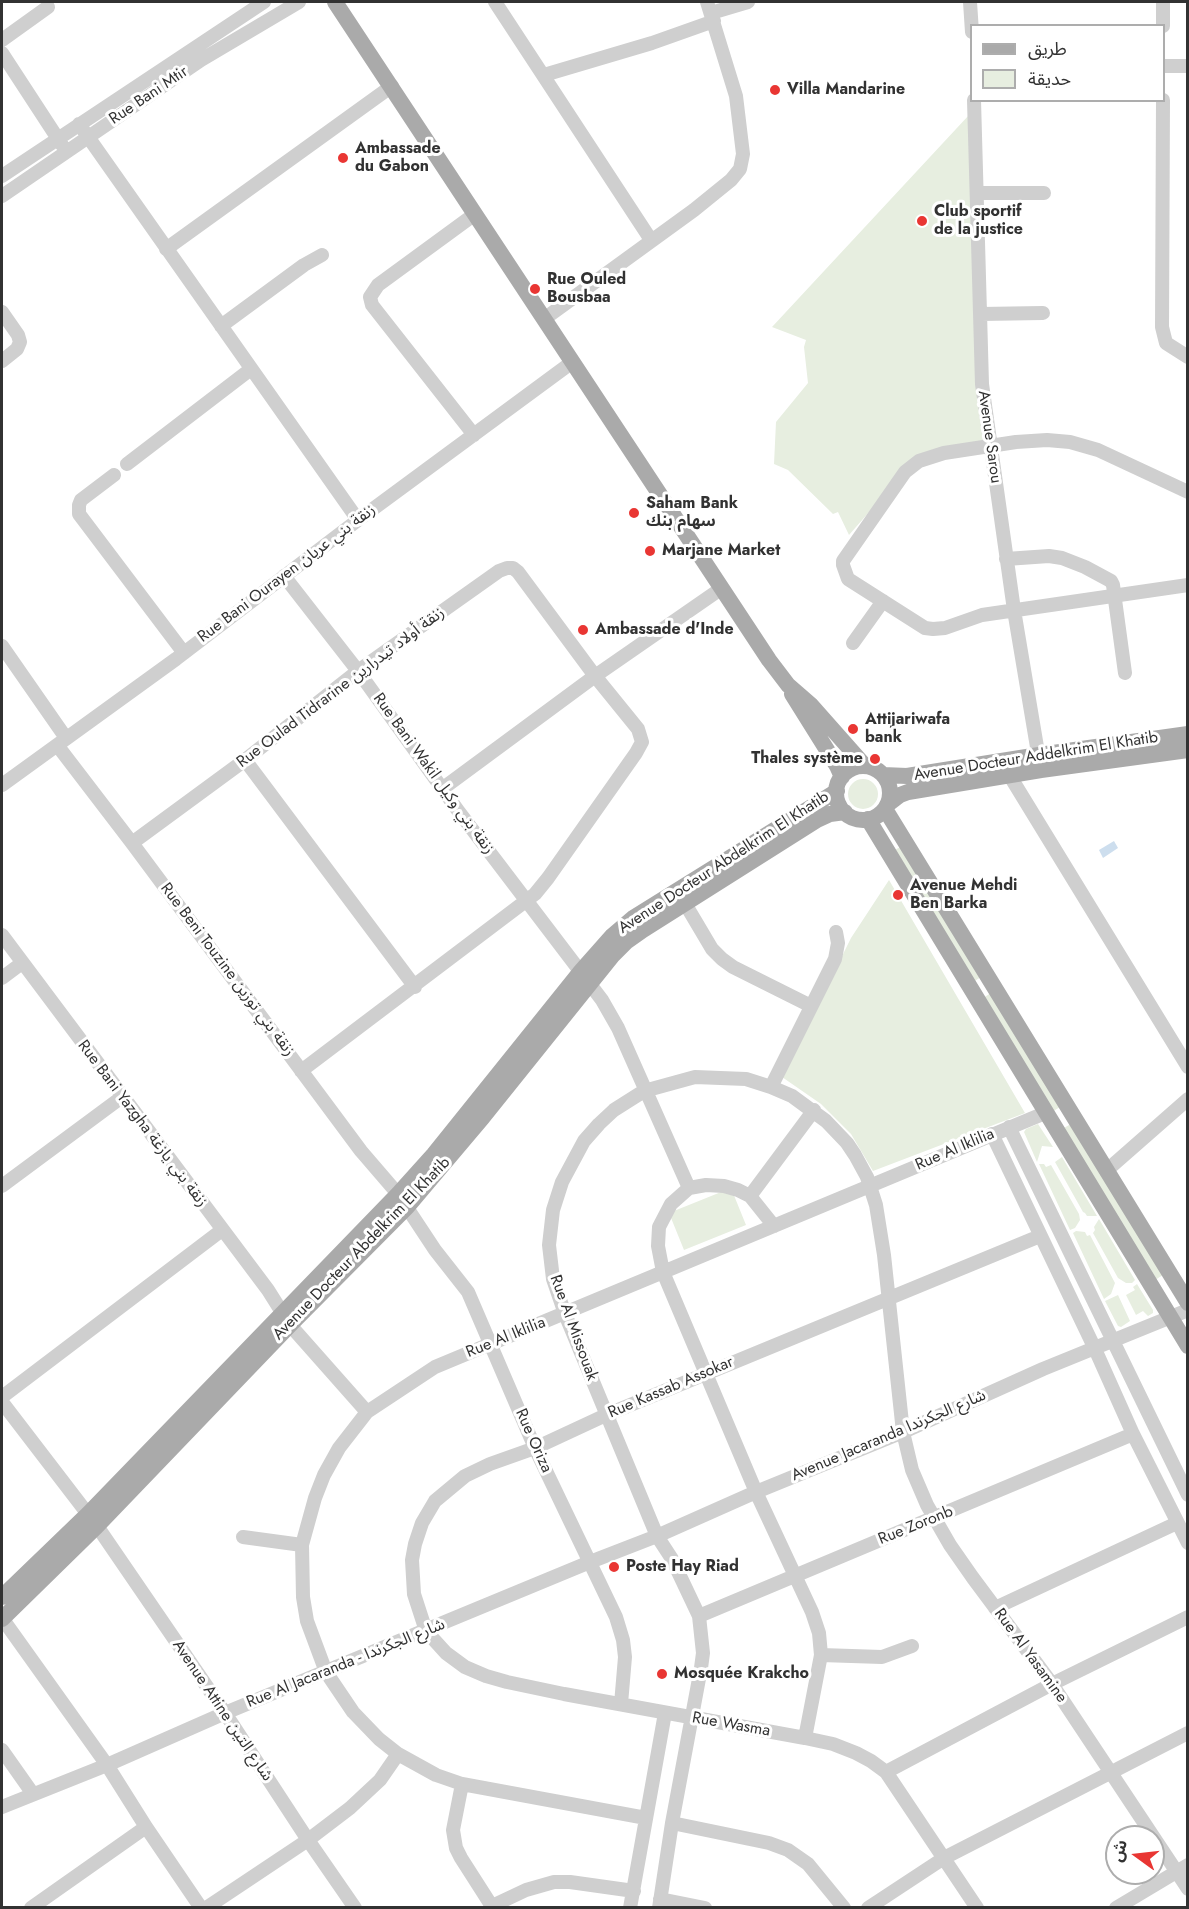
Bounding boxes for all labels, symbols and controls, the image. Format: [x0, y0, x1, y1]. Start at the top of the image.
legend [970, 24, 1165, 102]
text: طريق [1028, 36, 1067, 62]
street label: Rue Bani Mtir [106, 63, 192, 129]
text: حديقة [1028, 66, 1071, 92]
place label: Villa Mandarine [787, 80, 905, 100]
marker: Villa Mandarine [768, 83, 782, 97]
place label: Ambassade du Gabon [355, 139, 441, 177]
marker: Ambassade du Gabon [336, 151, 350, 165]
place label: Club sportif de la justice [934, 202, 1023, 240]
marker: Club sportif de la justice [915, 214, 929, 228]
place label: Rue Ouled Bousbaa [547, 270, 626, 308]
marker: Rue Ouled Bousbaa [528, 282, 542, 296]
street label: Avenue Sarou [973, 389, 1005, 485]
place label: Saham Bank سهام بنك [646, 494, 738, 532]
street label: Rue Bani Ourayen زنقة بني عريان [194, 501, 380, 647]
marker: Saham Bank سهام بنك [627, 506, 641, 520]
place label: Marjane Market [662, 541, 780, 561]
marker: Marjane Market [643, 544, 657, 558]
street label: Rue Oulad Tidrarine زنقة أولاد تيدرارين [233, 604, 449, 772]
place label: Ambassade d'Inde [595, 620, 734, 640]
marker: Ambassade d'Inde [576, 623, 590, 637]
street label: Rue Bani Wakil زنقة بني وكيل [368, 690, 498, 858]
place label: Attijariwafa bank [865, 710, 950, 748]
marker: Attijariwafa bank [846, 722, 860, 736]
street label: Avenue Docteur Addelkrim El Khatib [913, 728, 1159, 786]
place label: Thales système [751, 749, 863, 769]
marker: Thales système [868, 752, 882, 766]
street label: Avenue Docteur Abdelkrim El Khatib [615, 788, 833, 938]
place label: Avenue Mehdi Ben Barka [910, 876, 1018, 914]
street label: Rue Beni Touzine زنقة بني توزين [156, 880, 298, 1060]
marker: Avenue Mehdi Ben Barka [891, 888, 905, 902]
street label: Rue Bani Yazgha زنقة بني يازغة [73, 1037, 211, 1211]
street label: Rue Al Iklilia [913, 1125, 997, 1175]
street label: Avenue Docteur Abdelkrim El Khatib [269, 1154, 455, 1344]
street label: Rue Al Missouak [545, 1272, 601, 1384]
street label: Rue Al Iklilia [464, 1313, 548, 1363]
street label: Rue Kassab Assokar [606, 1353, 736, 1423]
street label: Avenue Jacaranda شارع الجكرندا [789, 1386, 989, 1486]
street label: Rue Oriza [510, 1406, 556, 1476]
street label: Rue Zoronb [876, 1502, 956, 1550]
place label: Poste Hay Riad [626, 1557, 739, 1577]
marker: Poste Hay Riad [607, 1560, 621, 1574]
street label: Rue Al Yasamine [989, 1605, 1071, 1707]
street label: Rue Al Jacaranda - شارع الجكرندا [244, 1615, 448, 1713]
street label: Avenue Attine شارع التين [168, 1637, 276, 1785]
place label: Mosquée Krakcho [674, 1664, 809, 1684]
marker: Mosquée Krakcho [655, 1667, 669, 1681]
street label: Rue Wasma [690, 1709, 772, 1741]
north arrow [1105, 1825, 1165, 1885]
text: ش [1105, 1837, 1133, 1864]

